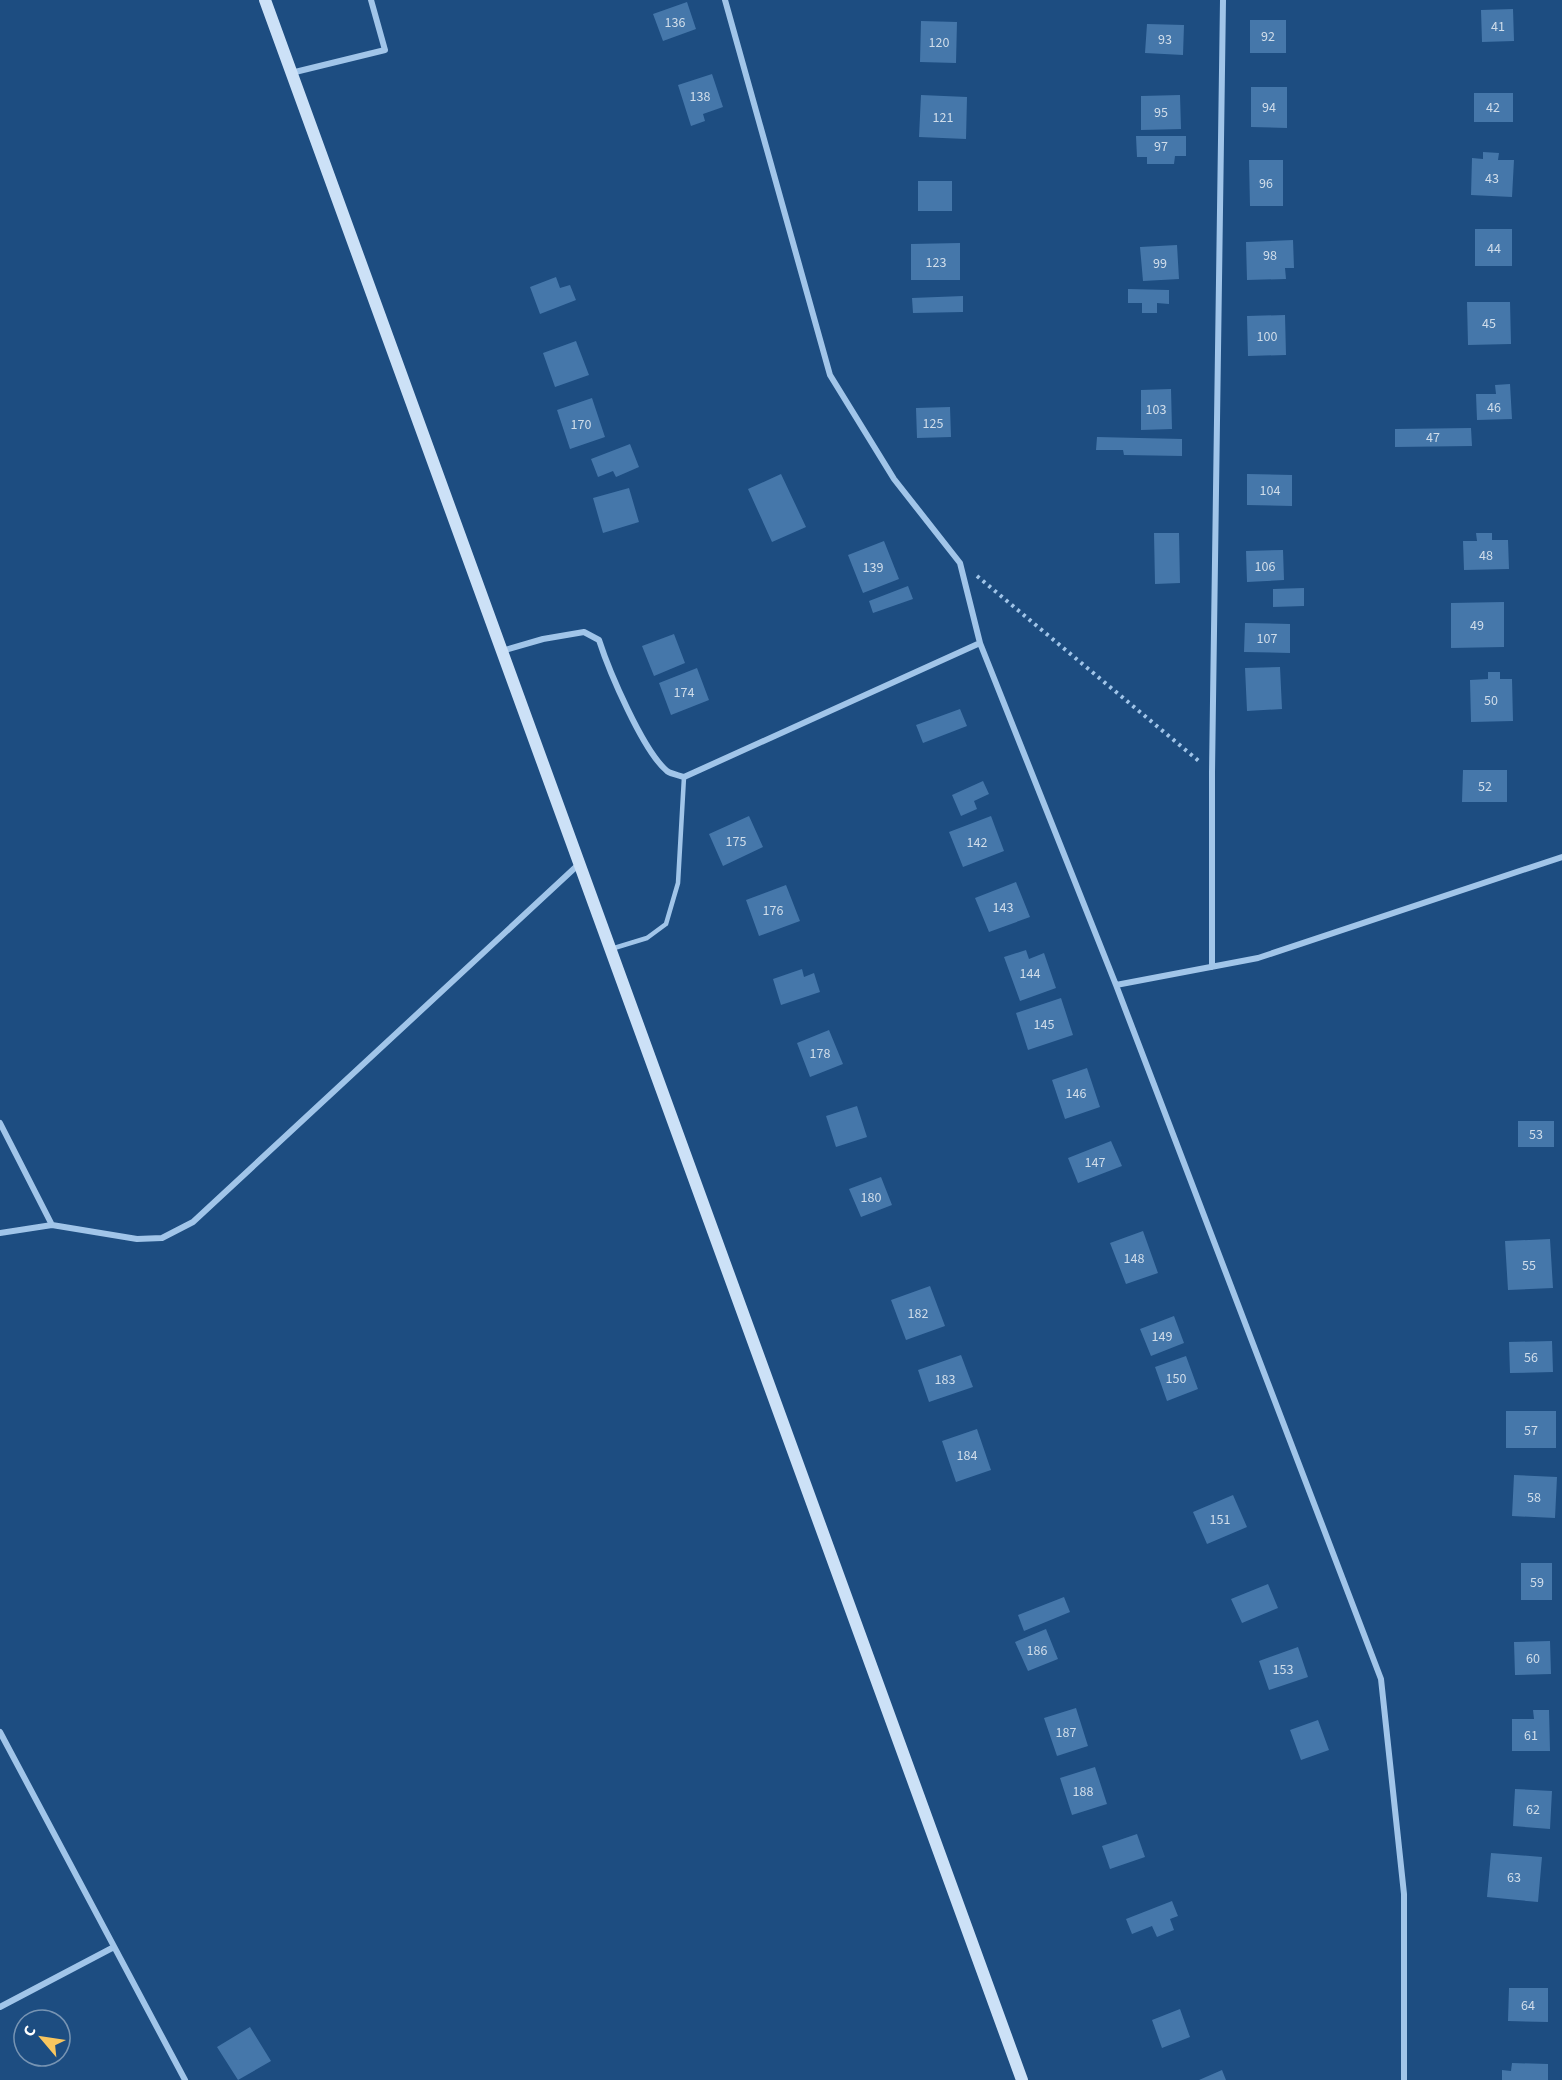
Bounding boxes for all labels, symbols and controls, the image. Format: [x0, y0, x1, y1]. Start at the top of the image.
house number: 136 [665, 13, 685, 33]
house number: 41 [1491, 17, 1505, 37]
house number: 92 [1261, 27, 1275, 47]
house number: 93 [1158, 30, 1172, 50]
house number: 120 [929, 33, 949, 53]
house number: 138 [690, 87, 710, 107]
house number: 94 [1262, 98, 1276, 118]
house number: 42 [1486, 98, 1500, 118]
house number: 95 [1154, 103, 1168, 123]
house number: 121 [933, 108, 953, 128]
house number: 97 [1154, 137, 1168, 157]
house number: 43 [1485, 169, 1499, 189]
house number: 96 [1259, 174, 1273, 194]
house number: 44 [1487, 239, 1501, 259]
house number: 98 [1263, 246, 1277, 266]
house number: 123 [926, 253, 946, 273]
house number: 99 [1153, 254, 1167, 274]
house number: 45 [1482, 314, 1496, 334]
house number: 100 [1257, 327, 1277, 347]
house number: 46 [1487, 398, 1501, 418]
house number: 103 [1146, 400, 1166, 420]
house number: 125 [923, 414, 943, 434]
house number: 170 [571, 415, 591, 435]
house number: 47 [1426, 428, 1440, 448]
house number: 104 [1260, 481, 1280, 501]
house number: 48 [1479, 546, 1493, 566]
house number: 106 [1255, 557, 1275, 577]
house number: 139 [863, 558, 883, 578]
house number: 49 [1470, 616, 1484, 636]
house number: 107 [1257, 629, 1277, 649]
house number: 174 [674, 683, 694, 703]
house number: 50 [1484, 691, 1498, 711]
house number: 52 [1478, 777, 1492, 797]
house number: 175 [726, 832, 746, 852]
house number: 142 [967, 833, 987, 853]
house number: 143 [993, 898, 1013, 918]
house number: 176 [763, 901, 783, 921]
house number: 144 [1020, 964, 1040, 984]
house number: 145 [1034, 1015, 1054, 1035]
house number: 178 [810, 1044, 830, 1064]
house number: 146 [1066, 1084, 1086, 1104]
house number: 53 [1529, 1125, 1543, 1145]
house number: 147 [1085, 1153, 1105, 1173]
house number: 180 [861, 1188, 881, 1208]
house number: 148 [1124, 1249, 1144, 1269]
house number: 55 [1522, 1256, 1536, 1276]
house number: 182 [908, 1304, 928, 1324]
house number: 149 [1152, 1327, 1172, 1347]
house number: 56 [1524, 1348, 1538, 1368]
house number: 150 [1166, 1369, 1186, 1389]
house number: 183 [935, 1370, 955, 1390]
house number: 57 [1524, 1421, 1538, 1441]
house number: 184 [957, 1446, 977, 1466]
house number: 58 [1527, 1488, 1541, 1508]
house number: 151 [1210, 1510, 1230, 1530]
house number: 59 [1530, 1573, 1544, 1593]
house number: 186 [1027, 1641, 1047, 1661]
house number: 60 [1526, 1649, 1540, 1669]
house number: 153 [1273, 1660, 1293, 1680]
house number: 187 [1056, 1723, 1076, 1743]
house number: 61 [1524, 1726, 1538, 1746]
house number: 188 [1073, 1782, 1093, 1802]
house number: 62 [1526, 1800, 1540, 1820]
house number: 63 [1507, 1868, 1521, 1888]
house number: 64 [1521, 1996, 1535, 2016]
north arrow [12, 2008, 72, 2068]
text: С [18, 2022, 42, 2041]

